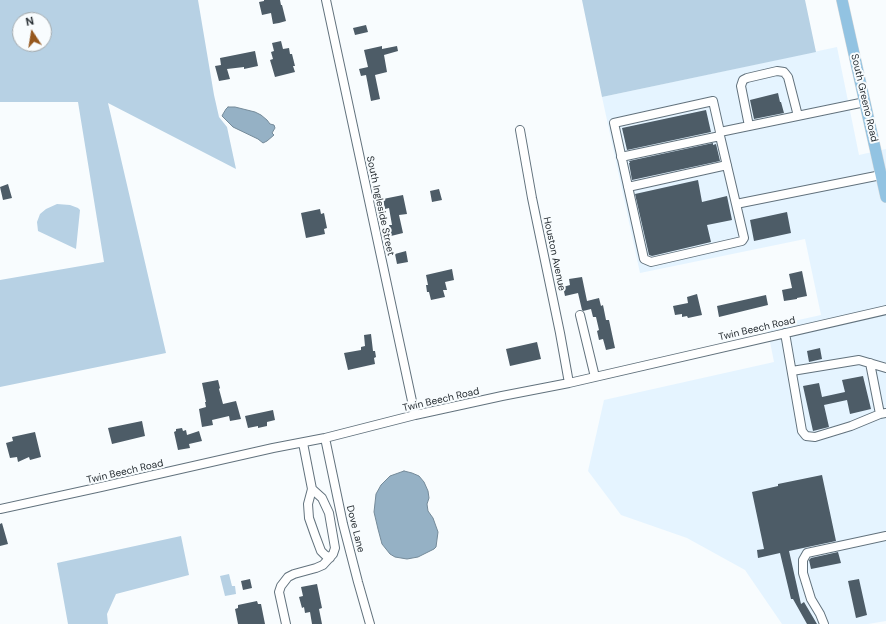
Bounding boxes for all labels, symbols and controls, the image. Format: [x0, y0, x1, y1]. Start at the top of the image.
north arrow [12, 12, 52, 52]
text: N [24, 14, 35, 29]
street label: South Greeno Road [848, 53, 880, 143]
street label: South Ingleside Street [364, 155, 396, 257]
street label: Houston Avenue [540, 216, 568, 292]
street label: Twin Beech Road [717, 314, 797, 344]
street label: Twin Beech Road [401, 385, 481, 415]
street label: Twin Beech Road [85, 457, 165, 487]
street label: Dove Lane [343, 504, 367, 554]

